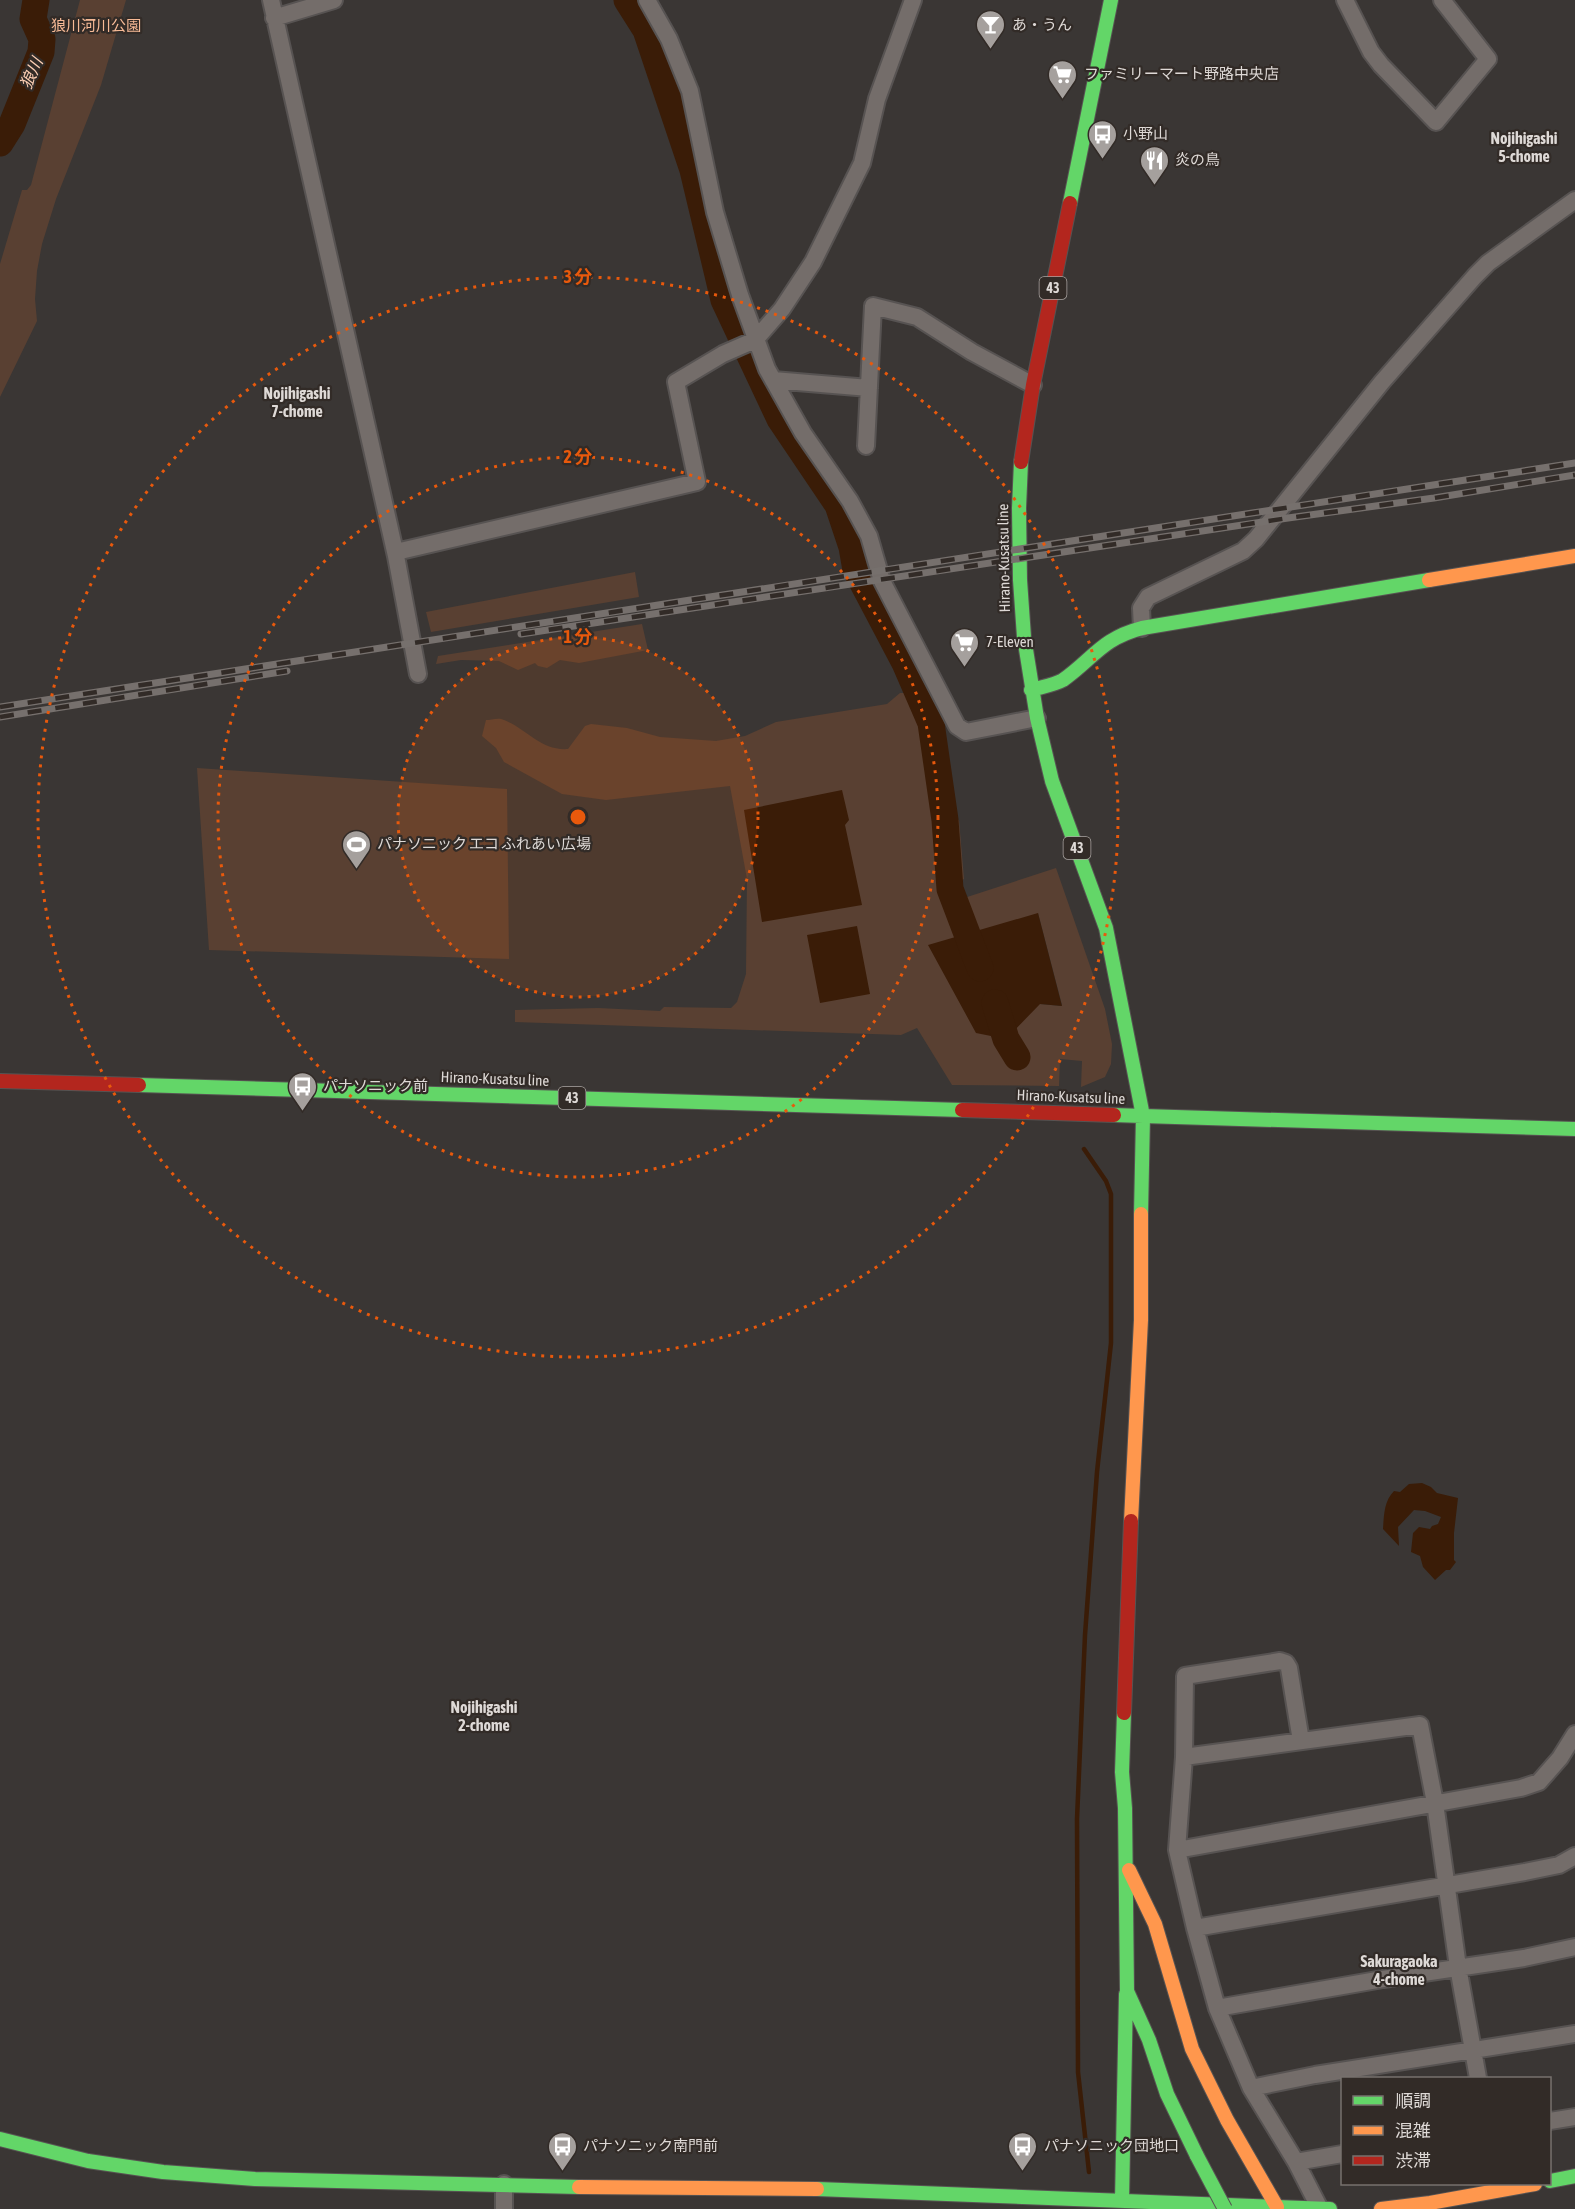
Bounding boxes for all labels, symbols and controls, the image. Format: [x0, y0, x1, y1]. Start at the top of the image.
bar icon: あ・うん [975, 9, 1007, 51]
place label: あ・うん [1012, 16, 1072, 33]
park label: 狼川河川公園 [51, 17, 141, 34]
water label: 狼川 [16, 53, 47, 91]
supermarket icon: ファミリーマート野路中央店 [1047, 58, 1079, 100]
place label: ファミリーマート野路中央店 [1084, 65, 1279, 82]
bus stop icon: 小野山 [1086, 118, 1118, 160]
place label: 小野山 [1123, 125, 1168, 142]
district label: Nojihigashi 5-chome [1491, 129, 1558, 165]
restaurant icon: 炎の鳥 [1138, 144, 1170, 186]
place label: 炎の鳥 [1175, 151, 1220, 168]
text: 3 分 [564, 266, 592, 287]
road number: 43 [1040, 277, 1066, 299]
district label: Nojihigashi 7-chome [264, 384, 331, 420]
text: 2 分 [564, 446, 592, 467]
street label: Hirano-Kusatsu line [994, 503, 1013, 612]
text: 1 分 [564, 626, 592, 647]
supermarket icon: 7-Eleven [949, 626, 981, 668]
place label: 7-Eleven [986, 633, 1034, 650]
centre of rings [568, 807, 588, 827]
sports icon: パナソニック エコ ふれあい広場 [340, 828, 372, 870]
place label: パナソニック エコ ふれあい広場 [377, 835, 591, 852]
road number: 43 [1064, 837, 1090, 859]
street label: Hirano-Kusatsu line [441, 1068, 550, 1089]
bus stop icon: パナソニック前 [286, 1070, 318, 1112]
place label: パナソニック前 [323, 1077, 428, 1094]
street label: Hirano-Kusatsu line [1017, 1086, 1126, 1107]
road number: 43 [558, 1087, 586, 1109]
district label: Nojihigashi 2-chome [451, 1698, 518, 1734]
district label: Sakuragaoka 4-chome [1361, 1952, 1437, 1988]
legend [1341, 2077, 1551, 2185]
text: 順調 [1395, 2090, 1431, 2111]
text: 混雑 [1395, 2120, 1431, 2141]
bus stop icon: パナソニック南門前 [546, 2130, 578, 2172]
bus stop icon: パナソニック団地口 [1007, 2130, 1039, 2172]
place label: パナソニック南門前 [583, 2137, 718, 2154]
place label: パナソニック団地口 [1044, 2137, 1179, 2154]
text: 渋滞 [1395, 2150, 1431, 2171]

